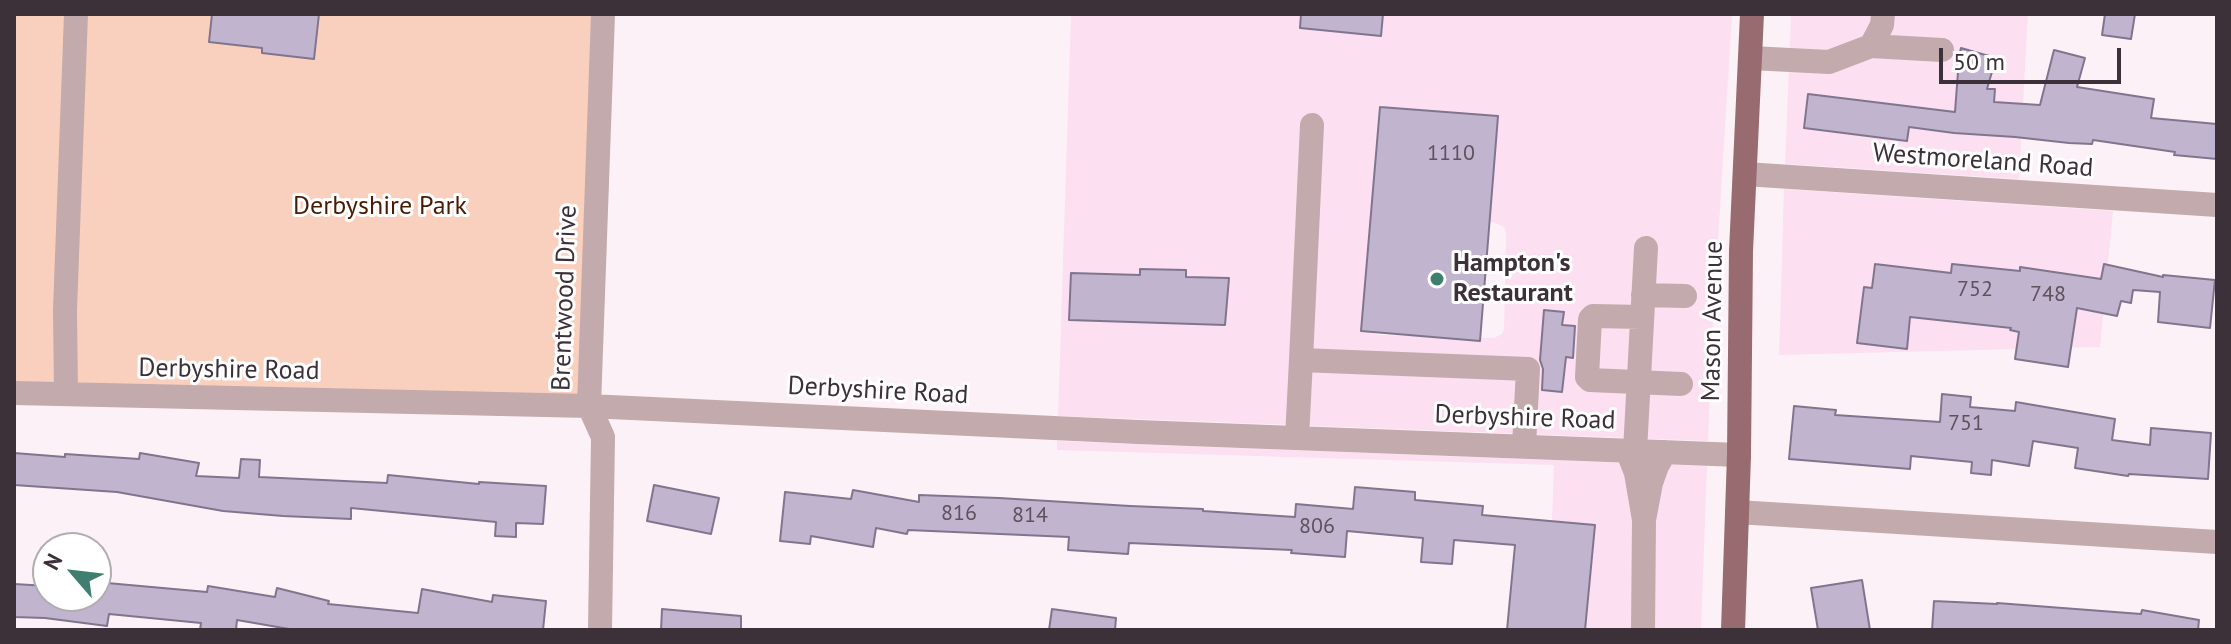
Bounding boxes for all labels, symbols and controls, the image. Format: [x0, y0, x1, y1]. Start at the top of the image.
scale bar [1943, 32, 2125, 82]
text: 50 m [1953, 46, 2005, 77]
street label: Westmoreland Road [1872, 138, 2094, 184]
house number: 1110 [1427, 141, 1475, 167]
park label: Derbyshire Park [293, 191, 467, 223]
street label: Brentwood Drive [546, 204, 584, 392]
street label: Mason Avenue [1696, 240, 1730, 402]
place label: Hampton's Restaurant [1453, 248, 1573, 310]
marker: Hampton's Restaurant [1428, 270, 1446, 288]
house number: 752 [1957, 277, 1993, 303]
house number: 748 [2030, 282, 2066, 308]
street label: Derbyshire Road [138, 353, 320, 387]
street label: Derbyshire Road [787, 371, 969, 411]
street label: Derbyshire Road [1434, 399, 1616, 437]
house number: 751 [1948, 411, 1984, 437]
house number: 816 [941, 501, 977, 527]
house number: 814 [1012, 503, 1048, 529]
house number: 806 [1299, 514, 1335, 540]
north arrow [32, 532, 112, 612]
text: N [37, 549, 68, 575]

